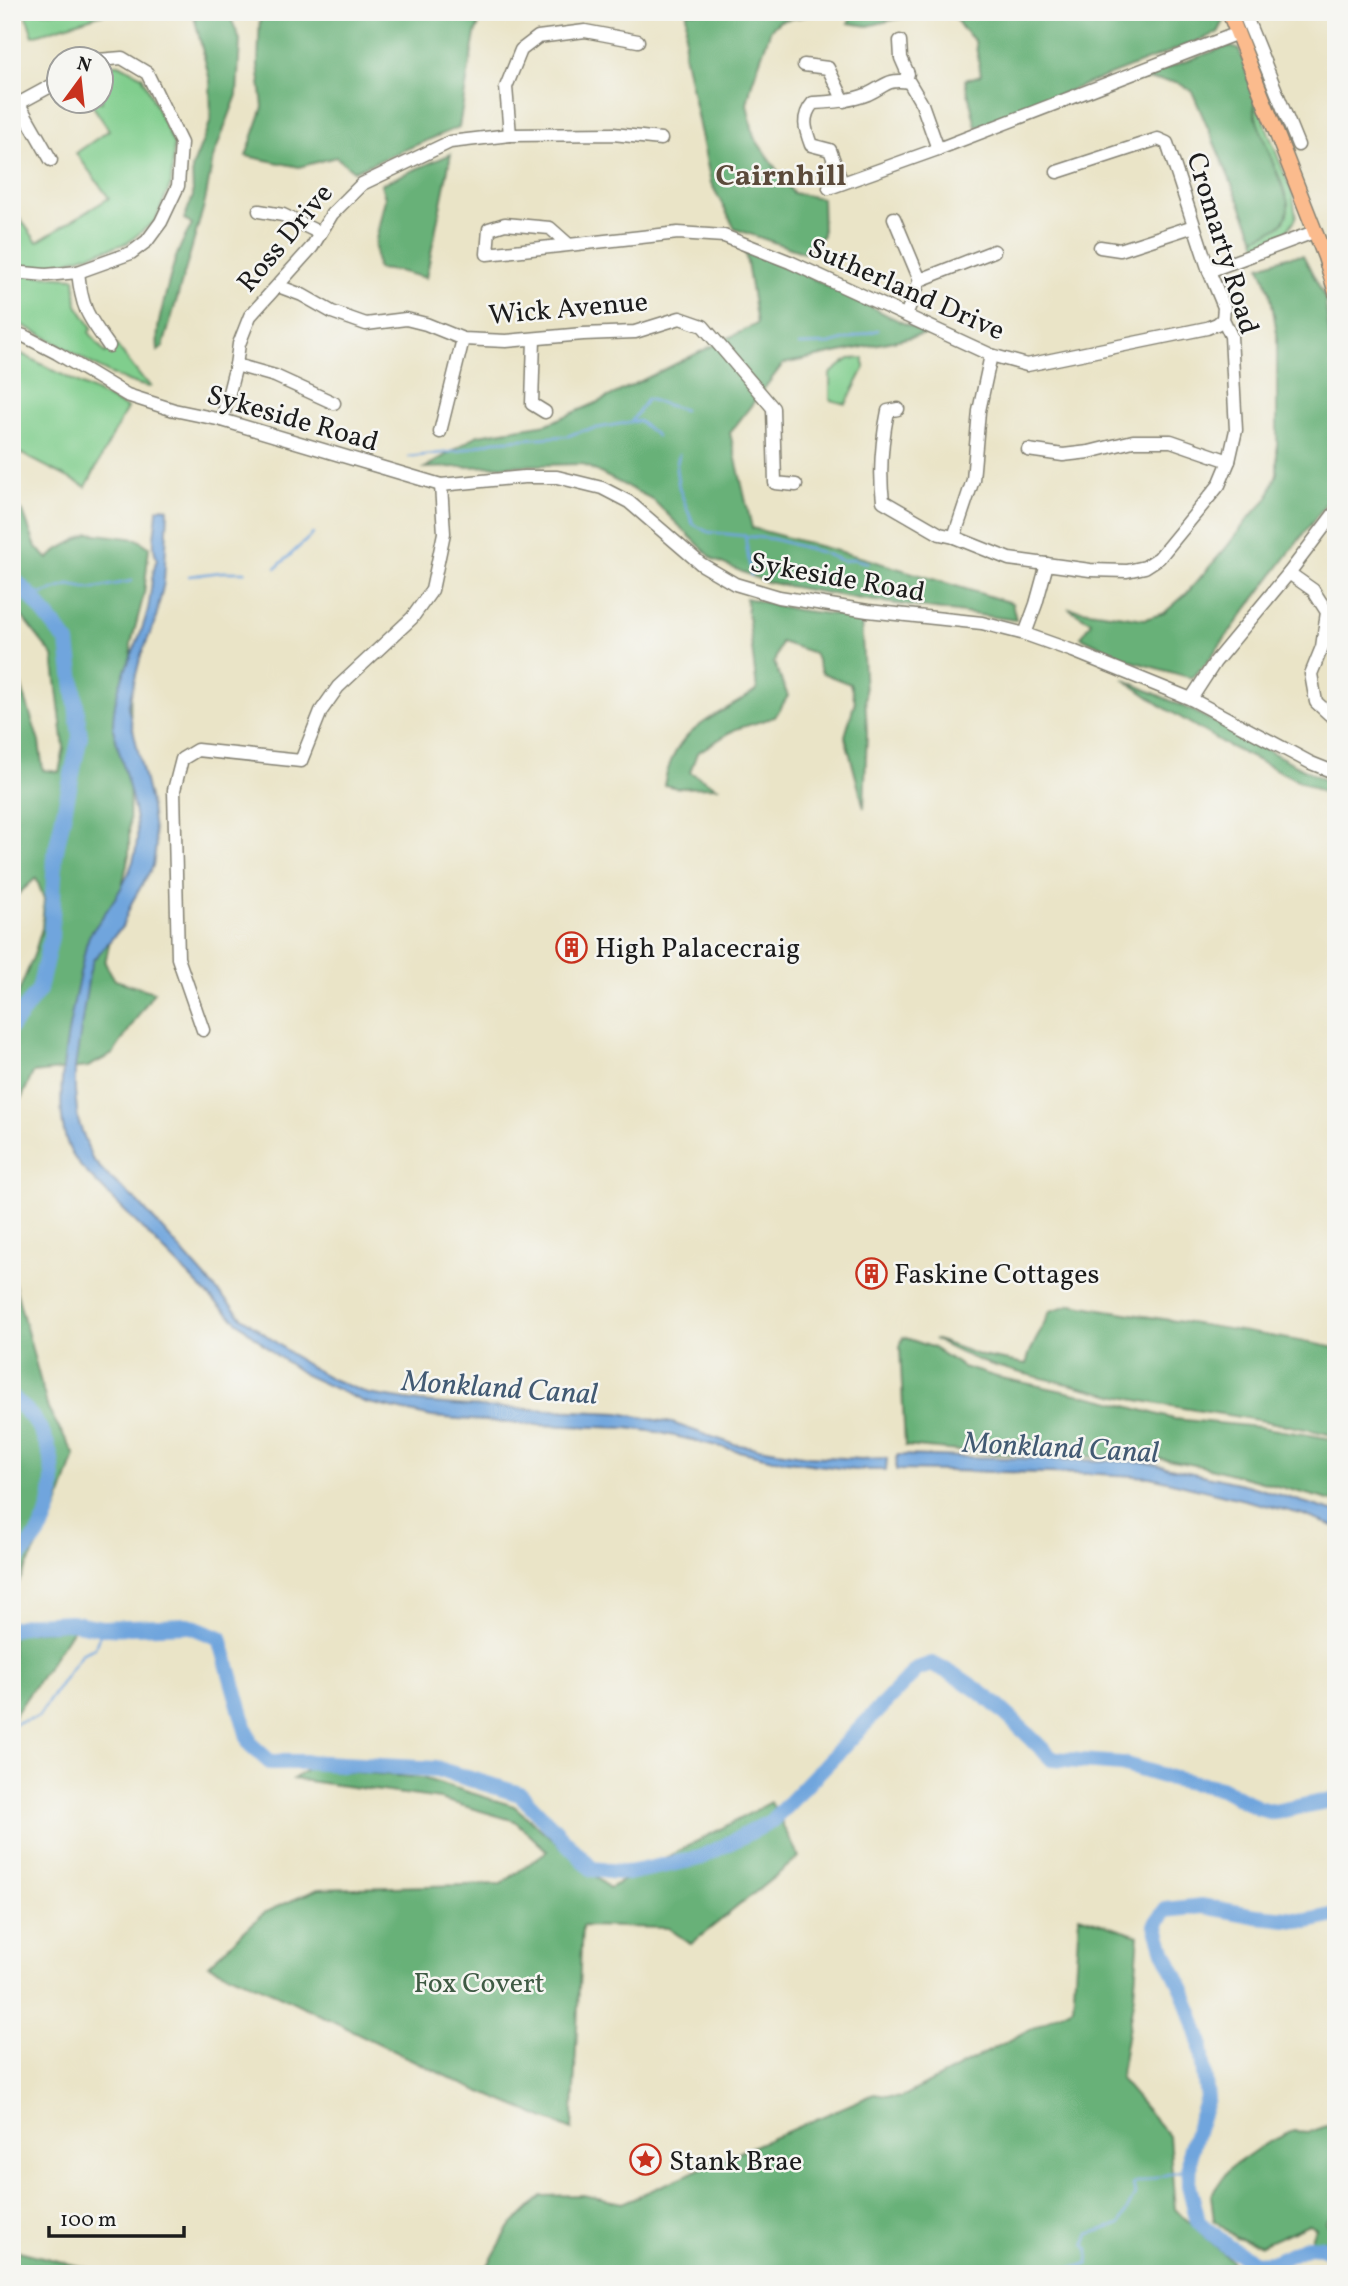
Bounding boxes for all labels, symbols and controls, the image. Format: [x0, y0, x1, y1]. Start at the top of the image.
north arrow [46, 46, 116, 116]
text: N [74, 51, 94, 80]
street label: Cromarty Road [1175, 148, 1268, 339]
district label: Cairnhill [716, 156, 846, 198]
street label: Ross Drive [229, 176, 343, 301]
street label: Sutherland Drive [801, 229, 1011, 351]
street label: Wick Avenue [487, 283, 650, 336]
street label: Sykeside Road [202, 376, 383, 463]
street label: Sykeside Road [747, 544, 928, 613]
building icon: High Palacecraig [555, 930, 589, 964]
place label: High Palacecraig [595, 930, 800, 969]
building icon: Faskine Cottages [854, 1256, 888, 1290]
place label: Faskine Cottages [894, 1256, 1100, 1295]
water label: Monkland Canal [399, 1361, 600, 1417]
water label: Monkland Canal [961, 1423, 1161, 1475]
park label: Fox Covert [413, 1965, 545, 2004]
place icon: Stank Brae [629, 2143, 663, 2177]
place label: Stank Brae [669, 2143, 802, 2182]
scale bar [49, 2195, 184, 2239]
text: 100 m [60, 2206, 117, 2235]

